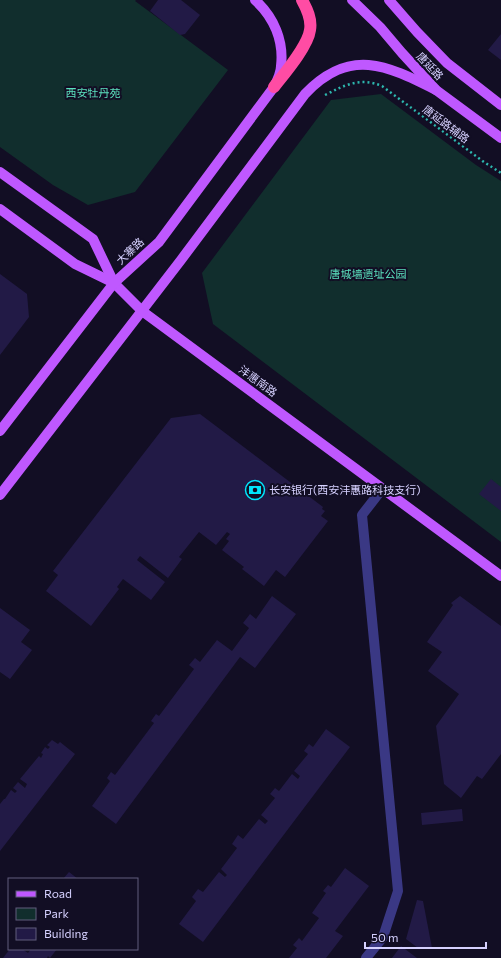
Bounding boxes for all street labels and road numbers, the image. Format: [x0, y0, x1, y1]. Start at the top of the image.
street label: 唐延路 [414, 49, 446, 82]
street label: 唐延路辅路 [420, 102, 472, 145]
street label: 大寨路 [113, 235, 146, 267]
street label: 沣惠南路 [237, 362, 280, 399]

